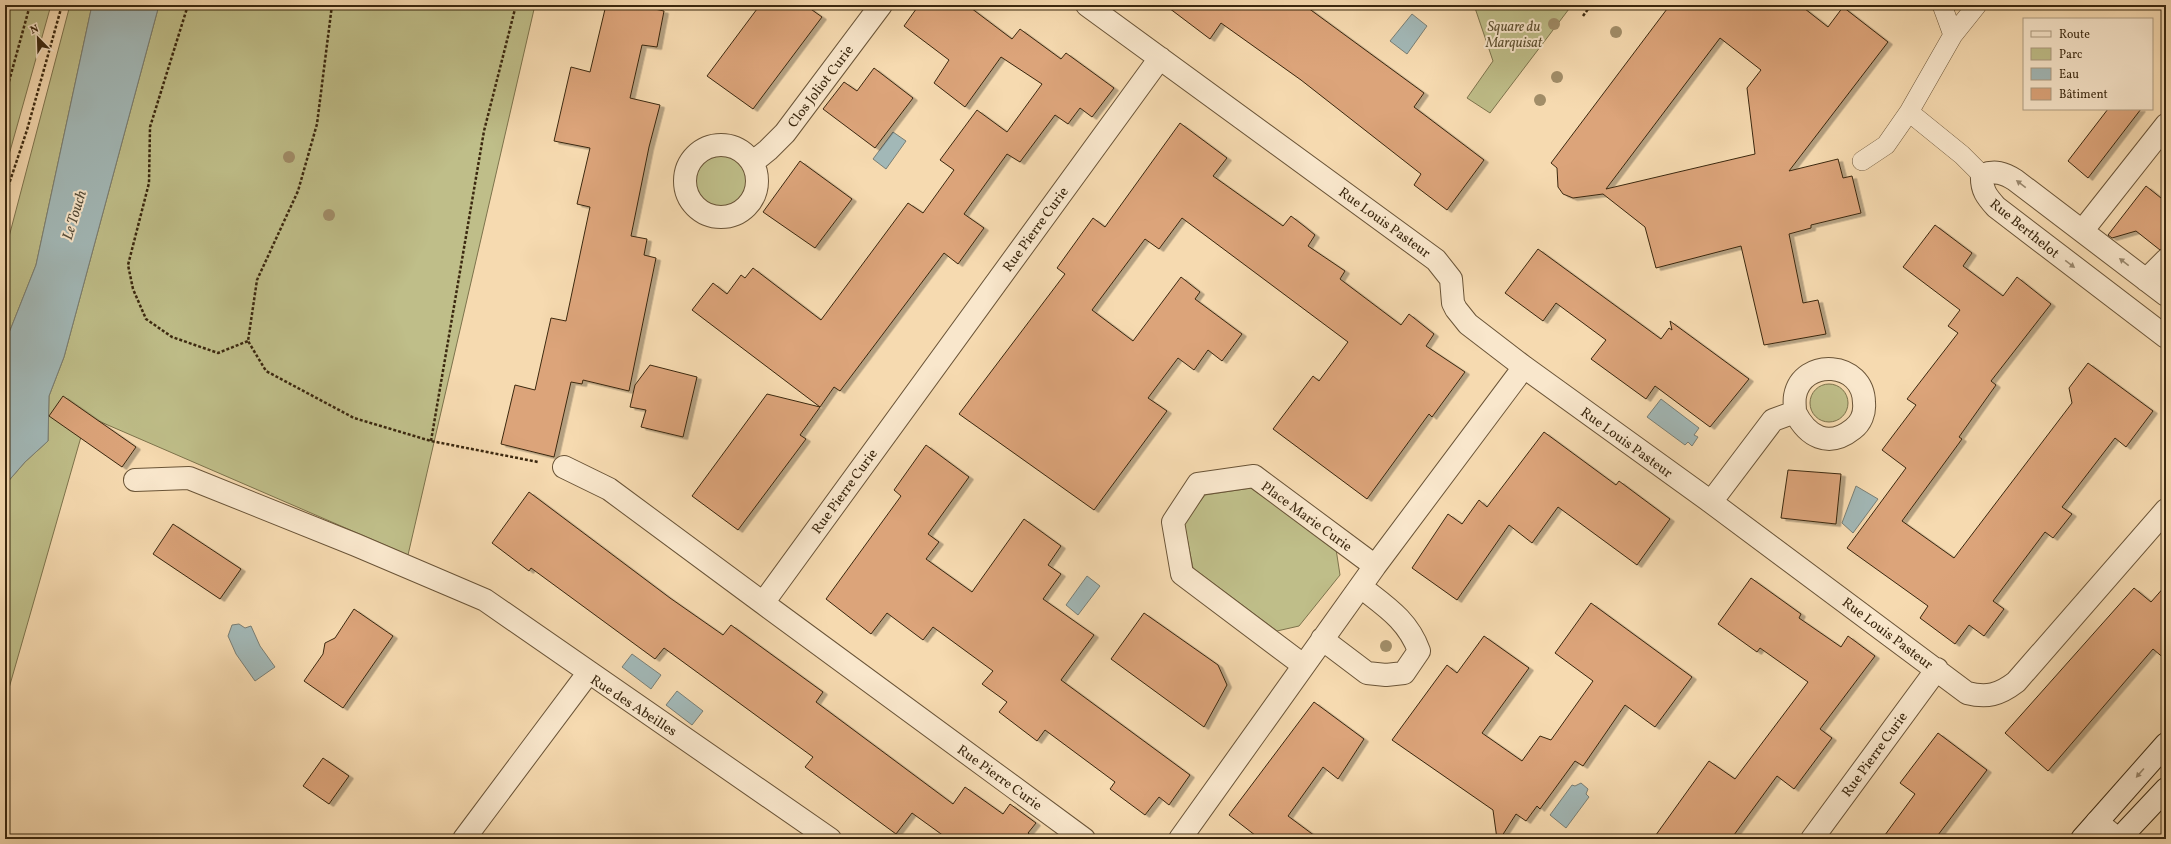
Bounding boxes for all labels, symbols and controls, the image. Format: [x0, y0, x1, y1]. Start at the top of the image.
north arrow [18, 18, 58, 58]
park label: Square du Marquisat [1485, 18, 1543, 53]
legend [2023, 18, 2153, 110]
text: N [28, 22, 41, 39]
text: Route [2059, 27, 2090, 43]
street label: Clos Joliot Curie [784, 41, 859, 132]
text: Parc [2059, 47, 2082, 63]
text: Eau [2059, 67, 2079, 83]
text: Bâtiment [2059, 87, 2108, 103]
one-way arrow [2015, 179, 2026, 188]
street label: Rue Pierre Curie [999, 183, 1074, 276]
street label: Rue Louis Pasteur [1334, 183, 1434, 263]
water label: Le Touch [58, 188, 93, 243]
street label: Rue Berthelot [1985, 195, 2063, 263]
one-way arrow [2119, 258, 2130, 267]
one-way arrow [2064, 259, 2075, 268]
street label: Rue Louis Pasteur [1576, 403, 1676, 483]
street label: Rue Pierre Curie [808, 445, 883, 538]
street label: Place Marie Curie [1257, 478, 1356, 557]
street label: Rue Louis Pasteur [1838, 594, 1937, 675]
street label: Rue des Abeilles [586, 671, 680, 741]
street label: Rue Pierre Curie [1838, 708, 1913, 801]
street label: Rue Pierre Curie [953, 741, 1046, 816]
one-way arrow [2136, 768, 2145, 778]

